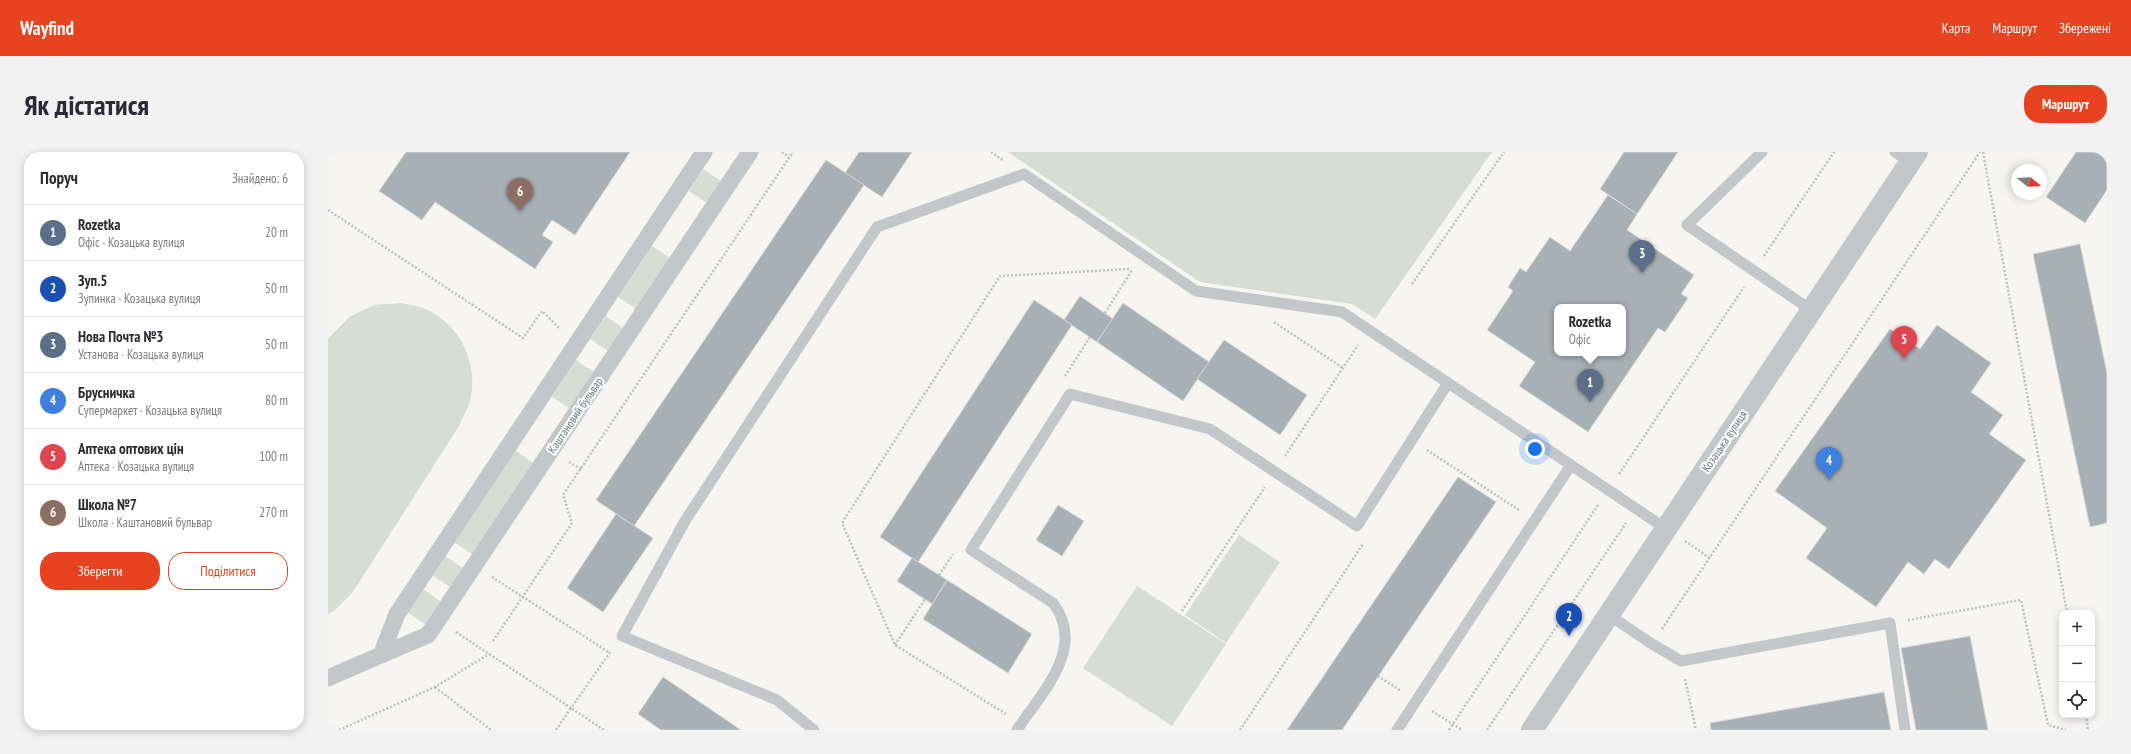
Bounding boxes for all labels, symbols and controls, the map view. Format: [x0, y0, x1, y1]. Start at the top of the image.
text: Wayfind [20, 16, 74, 40]
text: Карта [1942, 19, 1970, 37]
text: Маршрут [1992, 19, 2037, 37]
text: Збережені [2059, 19, 2111, 37]
button: Маршрут [2024, 85, 2107, 123]
text: Як дістатися [24, 86, 149, 123]
north arrow [2011, 164, 2047, 200]
text: Поруч [40, 167, 78, 189]
text: Знайдено: 6 [232, 170, 288, 187]
pin: 6 [507, 178, 533, 211]
text: Rozetka [78, 215, 120, 234]
text: 1 [50, 224, 56, 241]
text: 20 m [265, 224, 288, 241]
text: Офіс · Козацька вулиця [78, 234, 185, 251]
pin: 3 [1629, 240, 1655, 273]
text: Зуп.5 [78, 271, 107, 290]
text: 2 [50, 280, 56, 297]
text: 50 m [265, 280, 288, 297]
text: Зупинка · Козацька вулиця [78, 290, 201, 307]
popup [1554, 304, 1626, 356]
text: Rozetka [1569, 312, 1611, 331]
pin: 5 [1891, 326, 1917, 359]
text: Нова Почта №3 [78, 327, 164, 346]
text: Офіс [1569, 331, 1591, 348]
text: 3 [50, 336, 56, 353]
text: 50 m [265, 336, 288, 353]
text: Установа · Козацька вулиця [78, 346, 203, 363]
pin: 1 [1577, 369, 1603, 402]
street label: Каштановий бульвар [544, 374, 606, 456]
text: Брусничка [78, 383, 135, 402]
text: 4 [50, 392, 56, 409]
text: 80 m [265, 392, 288, 409]
text: Супермаркет · Козацька вулиця [78, 402, 222, 419]
street label: Козацька вулиця [1698, 407, 1750, 474]
text: Аптека оптових цін [78, 439, 184, 458]
your location [1525, 439, 1545, 459]
pin: 4 [1816, 447, 1842, 480]
text: 5 [50, 448, 56, 465]
text: 100 m [259, 448, 288, 465]
text: Аптека · Козацька вулиця [78, 458, 194, 475]
text: Школа №7 [78, 495, 137, 514]
text: 6 [50, 504, 56, 521]
text: 270 m [259, 504, 288, 521]
text: Школа · Каштановий бульвар [78, 514, 212, 531]
button: Зберегти [40, 552, 160, 590]
button: Поділитися [168, 552, 288, 590]
pin: 2 [1556, 603, 1582, 636]
map controls [2059, 610, 2095, 718]
button: + [2059, 610, 2095, 646]
button: − [2059, 646, 2095, 682]
button: locate [2059, 682, 2095, 718]

